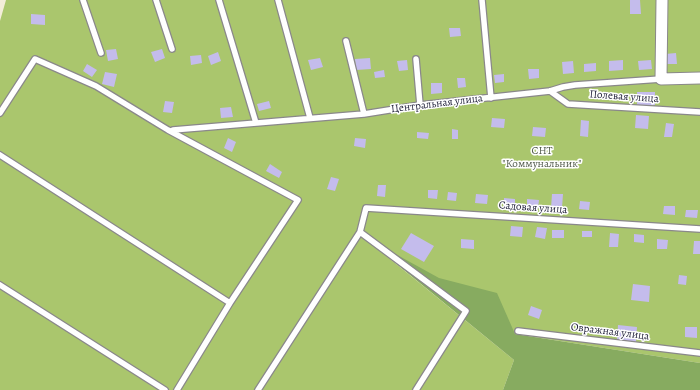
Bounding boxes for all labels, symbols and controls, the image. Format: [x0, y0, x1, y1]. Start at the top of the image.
street label: Полевая улица [589, 88, 659, 106]
street label: Центральная улица [390, 92, 484, 116]
park label: СНТ "Коммунальник" [502, 144, 582, 170]
street label: Садовая улица [498, 199, 568, 217]
street label: Овражная улица [570, 321, 650, 343]

